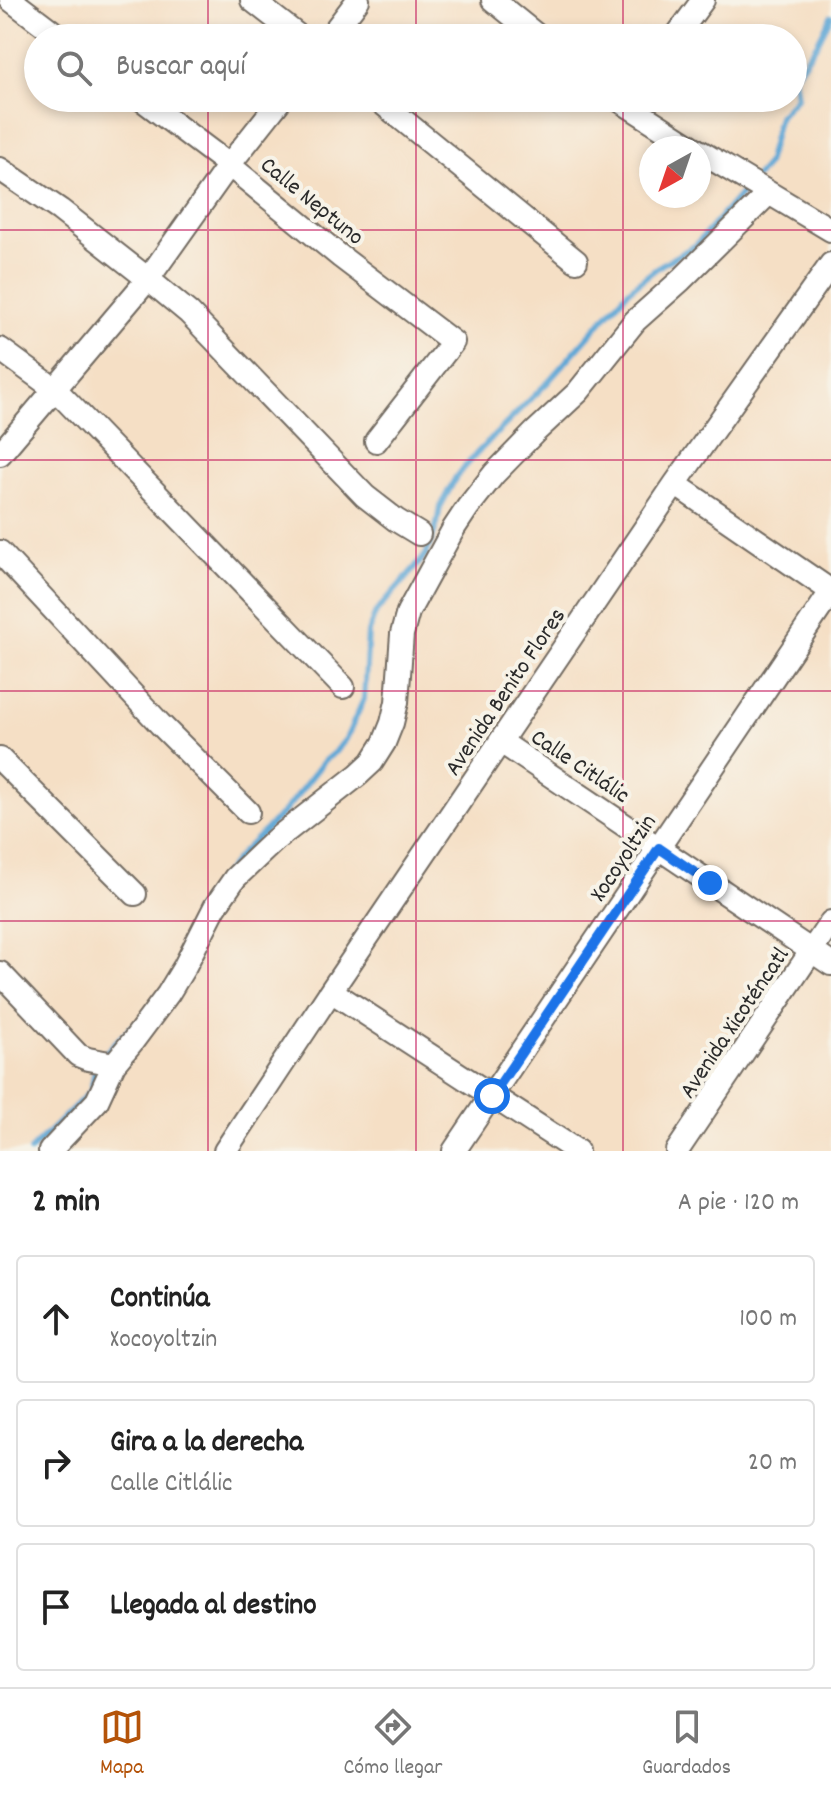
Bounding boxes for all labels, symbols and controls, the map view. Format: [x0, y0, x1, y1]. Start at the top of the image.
search box [24, 24, 807, 112]
icon: search [52, 46, 96, 90]
text: Buscar aquí [116, 47, 246, 90]
north arrow [639, 136, 711, 208]
street label: Calle Neptuno [252, 150, 370, 255]
street label: Avenida Benito Flores [438, 602, 575, 784]
street label: Calle Citlálic [523, 722, 636, 813]
street label: Xocoyoltzin [583, 808, 666, 909]
route end [692, 865, 728, 901]
street label: Avenida Xicoténcatl [672, 941, 799, 1106]
route start [474, 1078, 510, 1114]
text: 2 min [32, 1179, 100, 1228]
text: A pie · 120 m [678, 1185, 799, 1222]
text: Continúa [110, 1279, 209, 1322]
icon: ahead [34, 1297, 78, 1341]
text: 100 m [739, 1301, 797, 1338]
text: Xocoyoltzin [110, 1322, 217, 1359]
text: Gira a la derecha [110, 1423, 303, 1466]
icon: right [34, 1441, 78, 1485]
text: 20 m [748, 1445, 797, 1482]
text: Calle Citlálic [110, 1466, 233, 1503]
icon: arrive [34, 1585, 78, 1629]
text: Llegada al destino [110, 1586, 317, 1629]
tab: Mapa [100, 1705, 144, 1784]
tab: Cómo llegar [344, 1705, 442, 1784]
tab: Guardados [642, 1705, 731, 1784]

